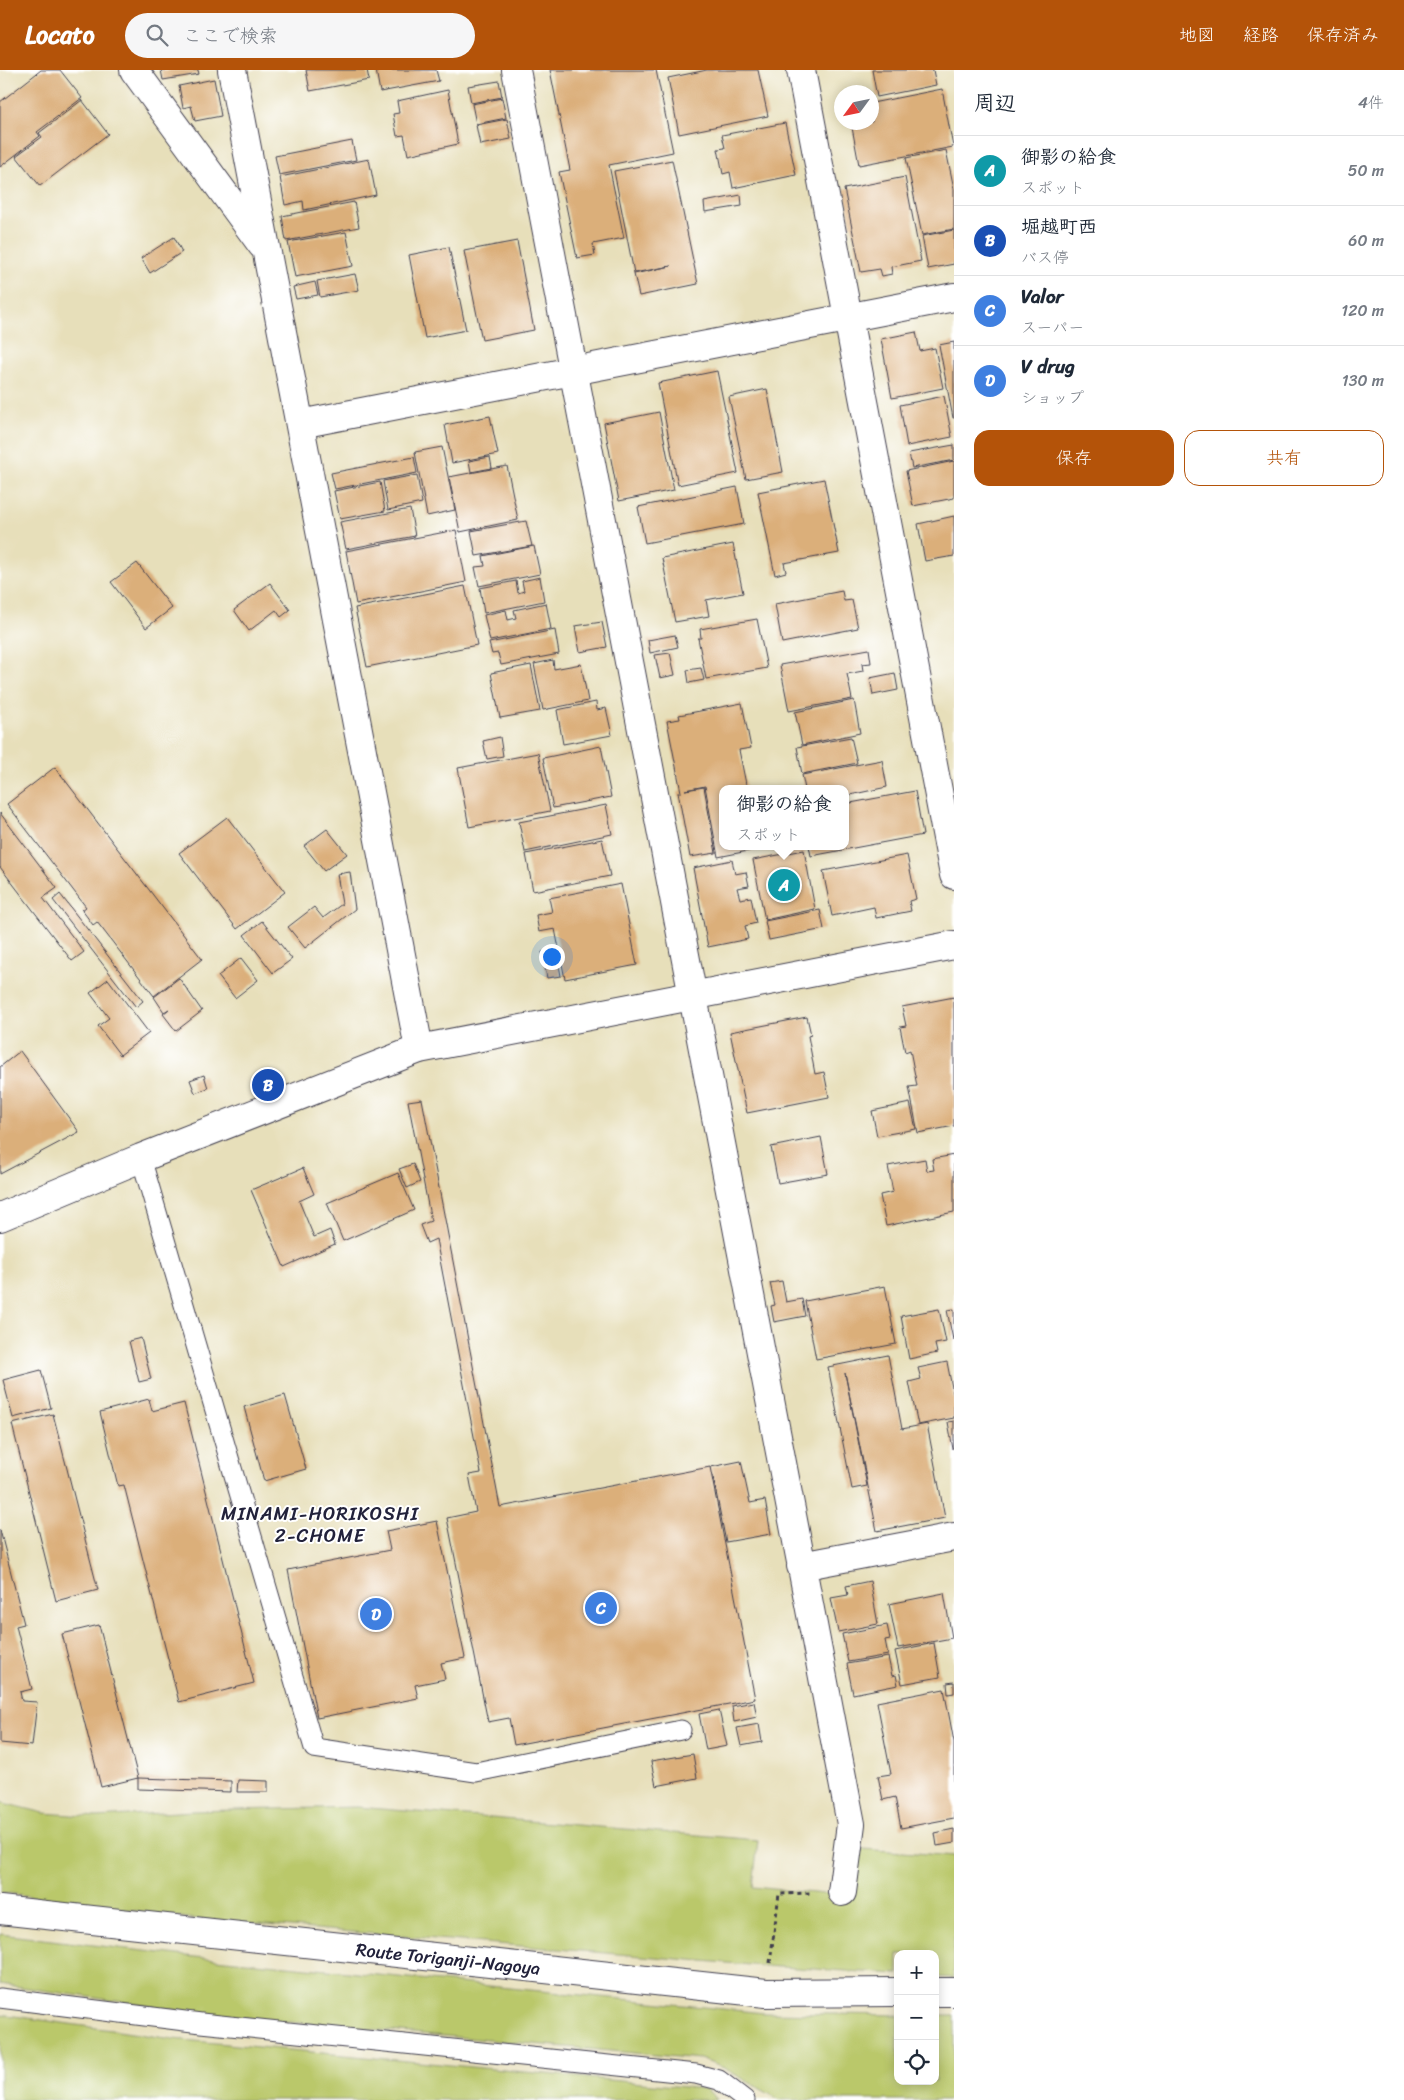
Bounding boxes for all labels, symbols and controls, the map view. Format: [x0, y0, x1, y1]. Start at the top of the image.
search box [125, 13, 475, 58]
text: Locato [25, 14, 95, 56]
text: ここで検索 [183, 19, 278, 52]
text: 地図 [1179, 19, 1215, 51]
text: 経路 [1243, 19, 1279, 51]
text: 保存済み [1307, 19, 1379, 51]
icon: search [143, 21, 171, 49]
text: 周辺 [974, 84, 1016, 122]
north arrow [834, 85, 879, 130]
text: 4件 [1358, 88, 1384, 117]
text: 御影の給食 [1021, 140, 1116, 173]
text: A [985, 156, 995, 185]
text: 50 m [1348, 156, 1384, 185]
text: スポット [1021, 173, 1085, 202]
text: 堀越町西 [1021, 210, 1097, 243]
text: B [985, 226, 995, 255]
text: 60 m [1348, 226, 1384, 255]
text: バス停 [1021, 243, 1069, 272]
text: Valor [1021, 280, 1063, 313]
text: C [985, 296, 995, 325]
text: 120 m [1341, 296, 1384, 325]
text: スーパー [1021, 313, 1084, 342]
text: V drug [1021, 350, 1075, 383]
text: D [985, 366, 995, 395]
text: 130 m [1342, 366, 1384, 395]
text: ショップ [1021, 383, 1084, 412]
button: 保存 [974, 430, 1174, 486]
button: 共有 [1184, 430, 1384, 486]
popup [719, 785, 849, 850]
text: 御影の給食 [736, 787, 832, 820]
text: スポット [736, 820, 801, 849]
pin: A [768, 866, 800, 904]
your location [539, 944, 565, 970]
pin: B [252, 1066, 284, 1104]
district label: MINAMI-HORIKOSHI 2-CHOME [221, 1497, 420, 1552]
pin: C [585, 1589, 617, 1627]
pin: D [360, 1595, 392, 1633]
street label: Route Toriganji-Nagoya [354, 1933, 542, 1985]
map controls [894, 1950, 939, 2085]
button: + [894, 1950, 939, 1995]
button: − [894, 1995, 939, 2040]
button: locate [894, 2040, 939, 2085]

